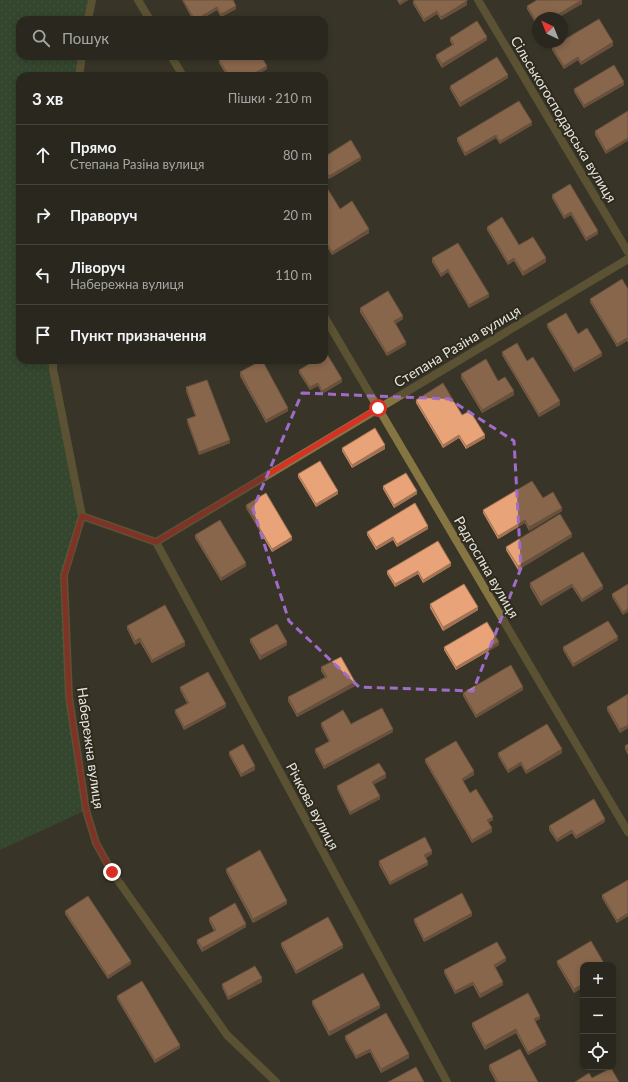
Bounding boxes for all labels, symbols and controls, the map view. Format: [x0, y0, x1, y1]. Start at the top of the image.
north arrow [532, 12, 568, 48]
search box [16, 16, 328, 60]
icon: search [30, 27, 52, 49]
text: Пошук [62, 29, 109, 47]
street label: Сільськогосподарська вулиця [507, 33, 621, 205]
text: 3 хв [32, 88, 63, 109]
text: Пішки · 210 m [228, 90, 312, 106]
text: Прямо [70, 138, 116, 156]
icon: ahead [32, 144, 54, 166]
text: 80 m [283, 147, 312, 163]
text: Степана Разіна вулиця [70, 156, 204, 172]
icon: right [32, 204, 54, 226]
text: Праворуч [70, 206, 137, 224]
text: 20 m [283, 207, 312, 223]
text: Ліворуч [70, 258, 125, 276]
icon: left [32, 264, 54, 286]
text: 110 m [275, 267, 312, 283]
text: Набережна вулиця [70, 276, 184, 292]
street label: Степана Разіна вулиця [391, 301, 523, 391]
icon: arrive [32, 324, 54, 346]
text: Пункт призначення [70, 326, 206, 344]
route start [369, 399, 387, 417]
street label: Радгоспна вулиця [451, 513, 523, 621]
street label: Набережна вулиця [74, 686, 108, 810]
street label: Річкова вулиця [283, 759, 343, 853]
route end [103, 863, 121, 881]
map controls [580, 962, 616, 1070]
button: + [580, 962, 616, 998]
button: − [580, 998, 616, 1034]
button: locate [580, 1034, 616, 1070]

